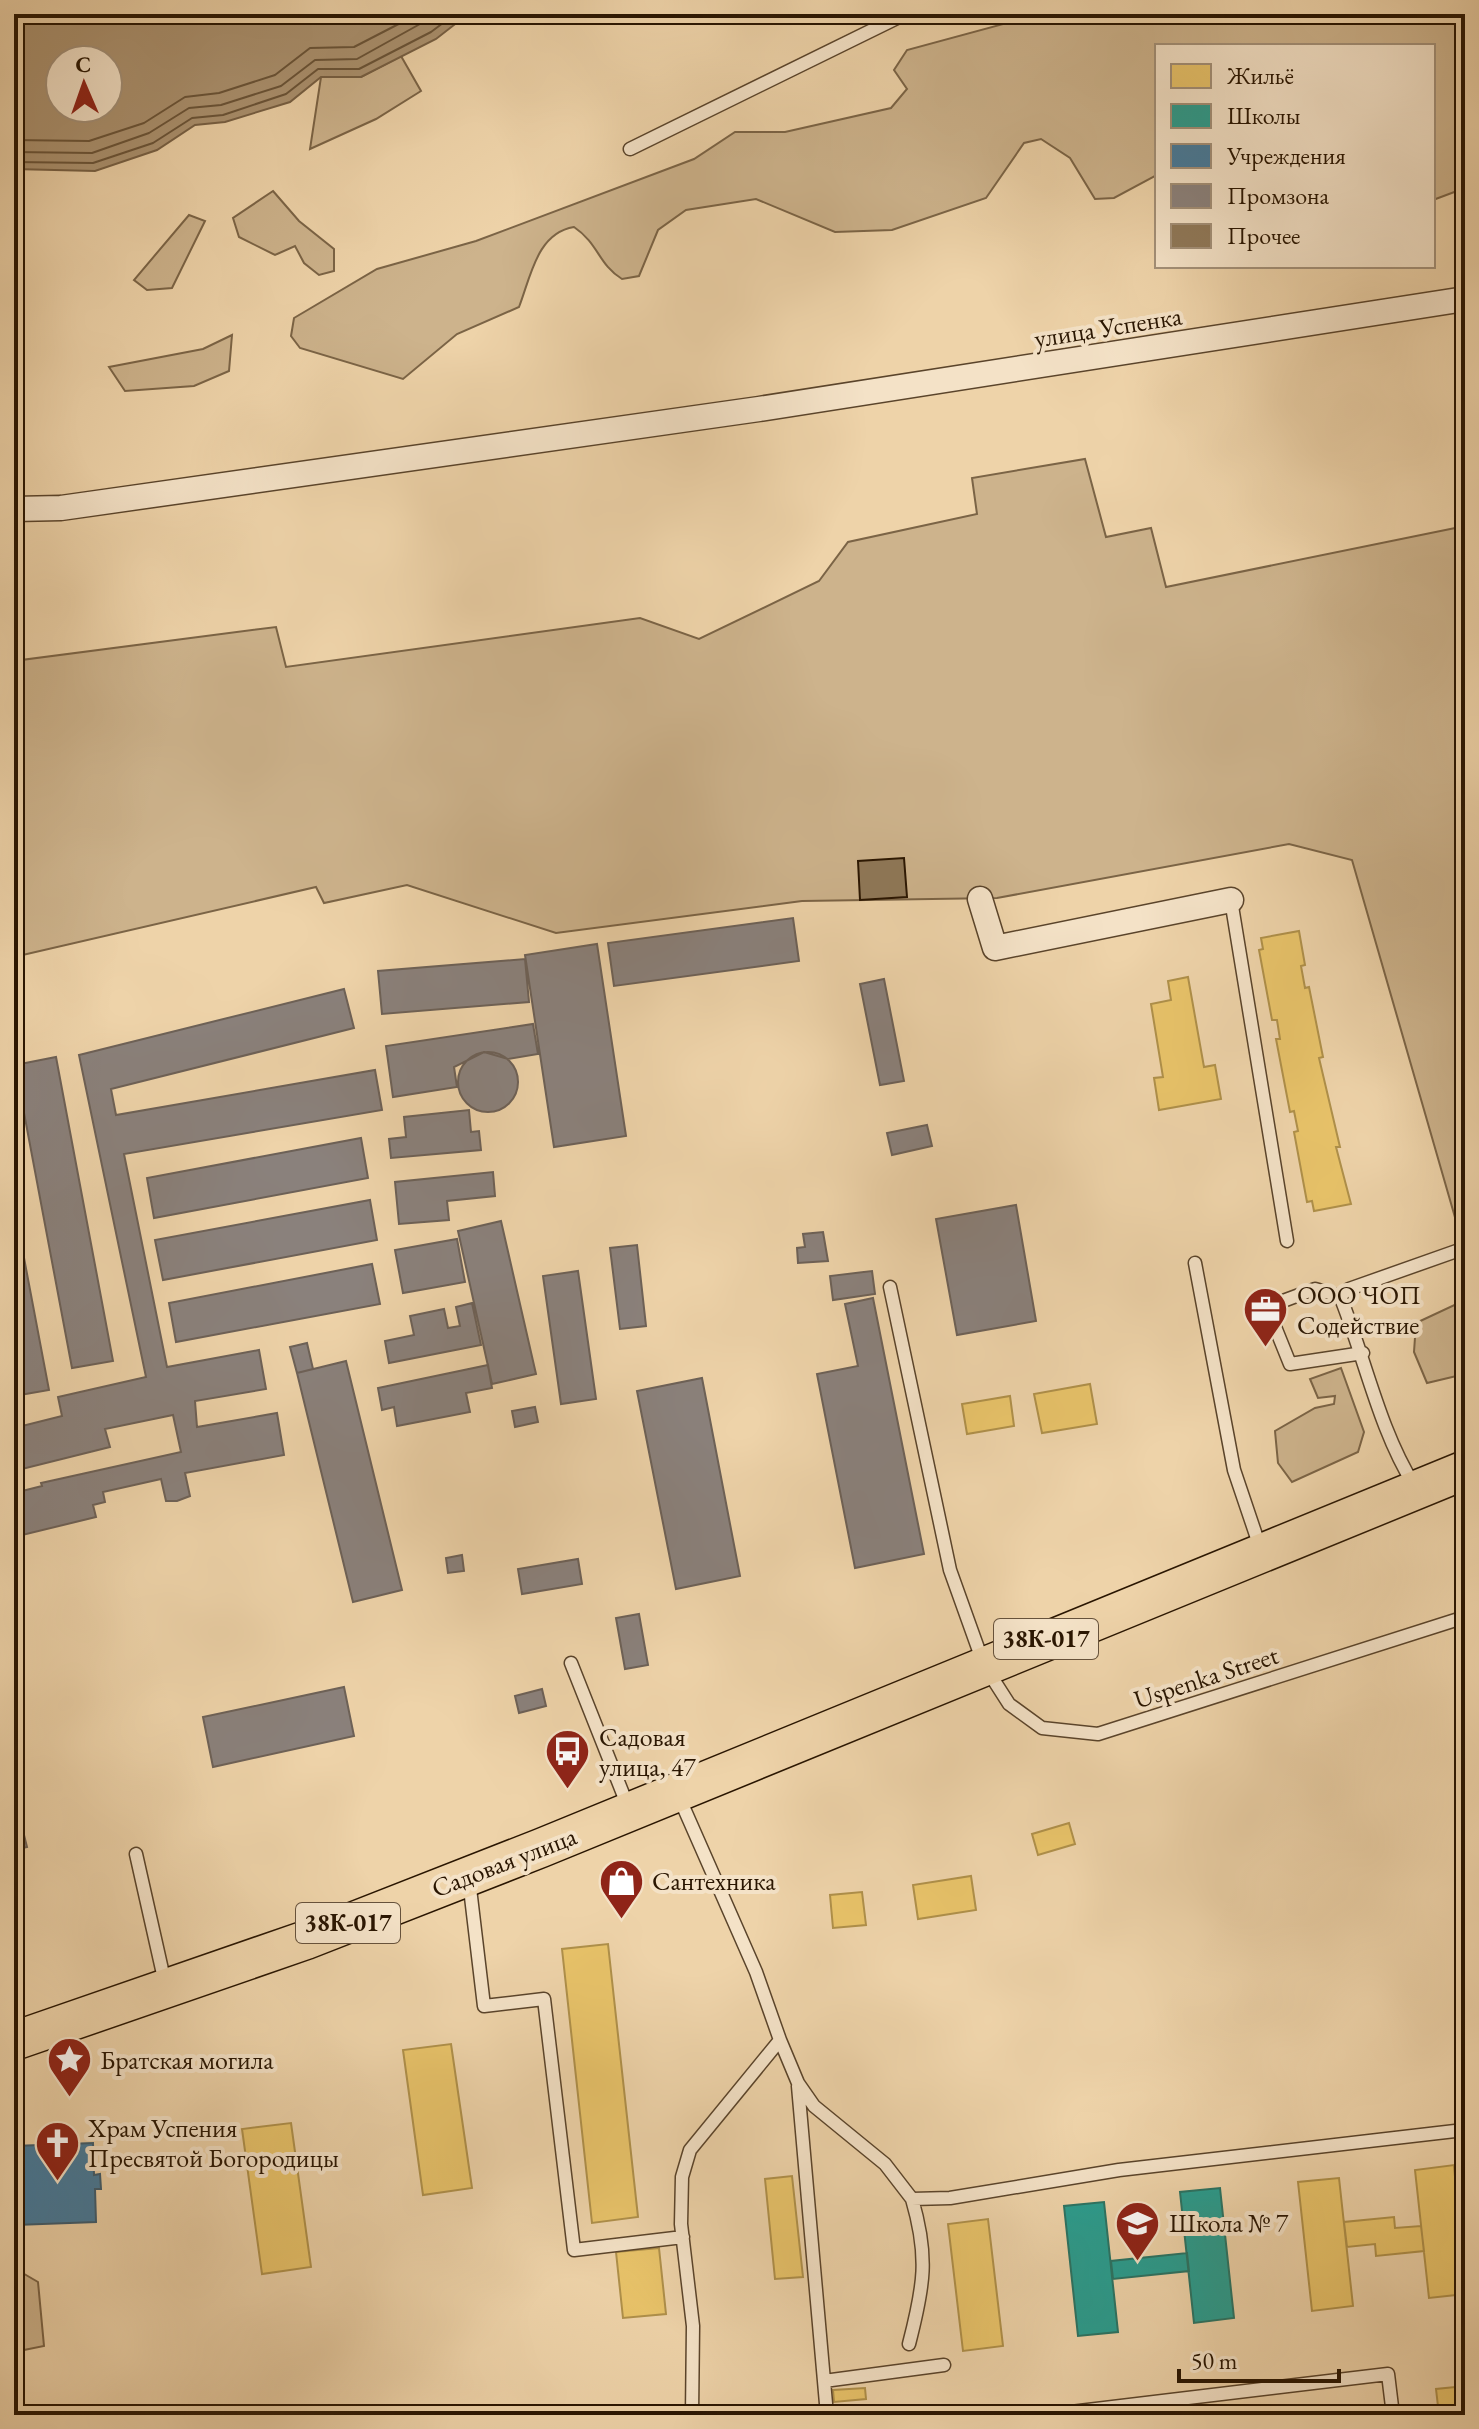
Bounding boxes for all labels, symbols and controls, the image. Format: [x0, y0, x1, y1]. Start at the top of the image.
north arrow [44, 44, 124, 124]
legend [1155, 44, 1435, 268]
text: С [75, 50, 92, 79]
text: Жильё [1226, 60, 1294, 91]
text: Школы [1227, 100, 1301, 131]
text: Учреждения [1226, 140, 1346, 171]
text: Промзона [1227, 180, 1330, 211]
text: Прочее [1227, 220, 1300, 251]
street label: улица Успенка [1032, 298, 1185, 355]
place label: ООО ЧОП Содействие [1297, 1278, 1421, 1342]
office icon: ООО ЧОП Содействие [1242, 1286, 1290, 1349]
road number: 38К-017 [994, 1619, 1098, 1659]
street label: Uspenka Street [1129, 1638, 1283, 1716]
place label: Садовая улица, 47 [599, 1720, 696, 1784]
bus stop icon: Садовая улица, 47 [544, 1728, 592, 1791]
street label: Садовая улица [427, 1819, 582, 1905]
shop icon: Сантехника [597, 1857, 645, 1920]
place label: Сантехника [652, 1864, 776, 1898]
road number: 38К-017 [296, 1903, 400, 1943]
place icon: Братская могила [45, 2036, 93, 2099]
place label: Братская могила [100, 2043, 274, 2077]
place label: Храм Успения Пресвятой Богородицы [87, 2111, 339, 2175]
church icon: Храм Успения Пресвятой Богородицы [33, 2119, 81, 2182]
school or university icon: Школа № 7 [1114, 2199, 1162, 2262]
place label: Школа № 7 [1169, 2206, 1289, 2240]
scale bar [1179, 2333, 1339, 2383]
text: 50 m [1191, 2345, 1238, 2376]

